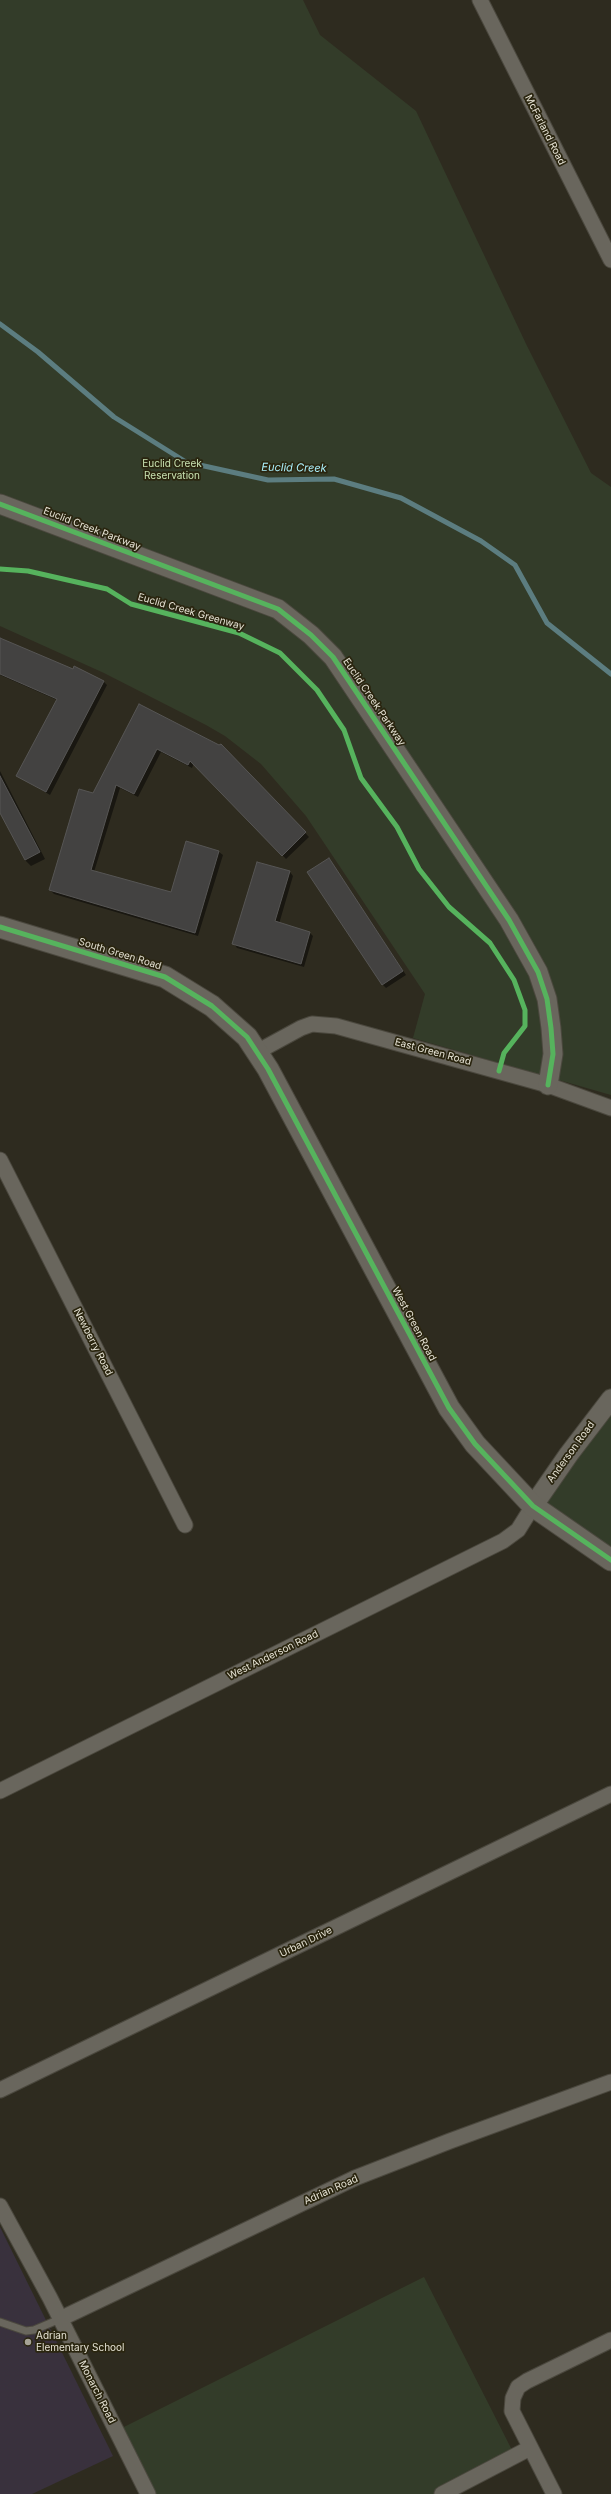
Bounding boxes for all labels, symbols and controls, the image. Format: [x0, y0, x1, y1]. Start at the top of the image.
street label: McFarland Road [522, 93, 568, 167]
park label: Euclid Creek Reservation [142, 458, 202, 482]
water label: Euclid Creek [261, 461, 327, 475]
street label: Euclid Creek Parkway [42, 505, 142, 553]
street label: Euclid Creek Greenway [136, 591, 246, 633]
street label: Euclid Creek Parkway [340, 656, 408, 748]
street label: South Green Road [77, 936, 163, 972]
street label: East Green Road [394, 1036, 472, 1068]
street label: West Green Road [389, 1285, 439, 1363]
street label: Newberry Road [71, 1306, 115, 1378]
street label: Anderson Road [545, 1419, 597, 1485]
street label: West Anderson Road [226, 1628, 320, 1682]
street label: Urban Drive [278, 1924, 334, 1960]
street label: Adrian Road [302, 2173, 360, 2207]
place label: Adrian Elementary School [36, 2330, 125, 2354]
marker: Adrian Elementary School [23, 2337, 33, 2347]
street label: Monarch Road [76, 2359, 118, 2425]

